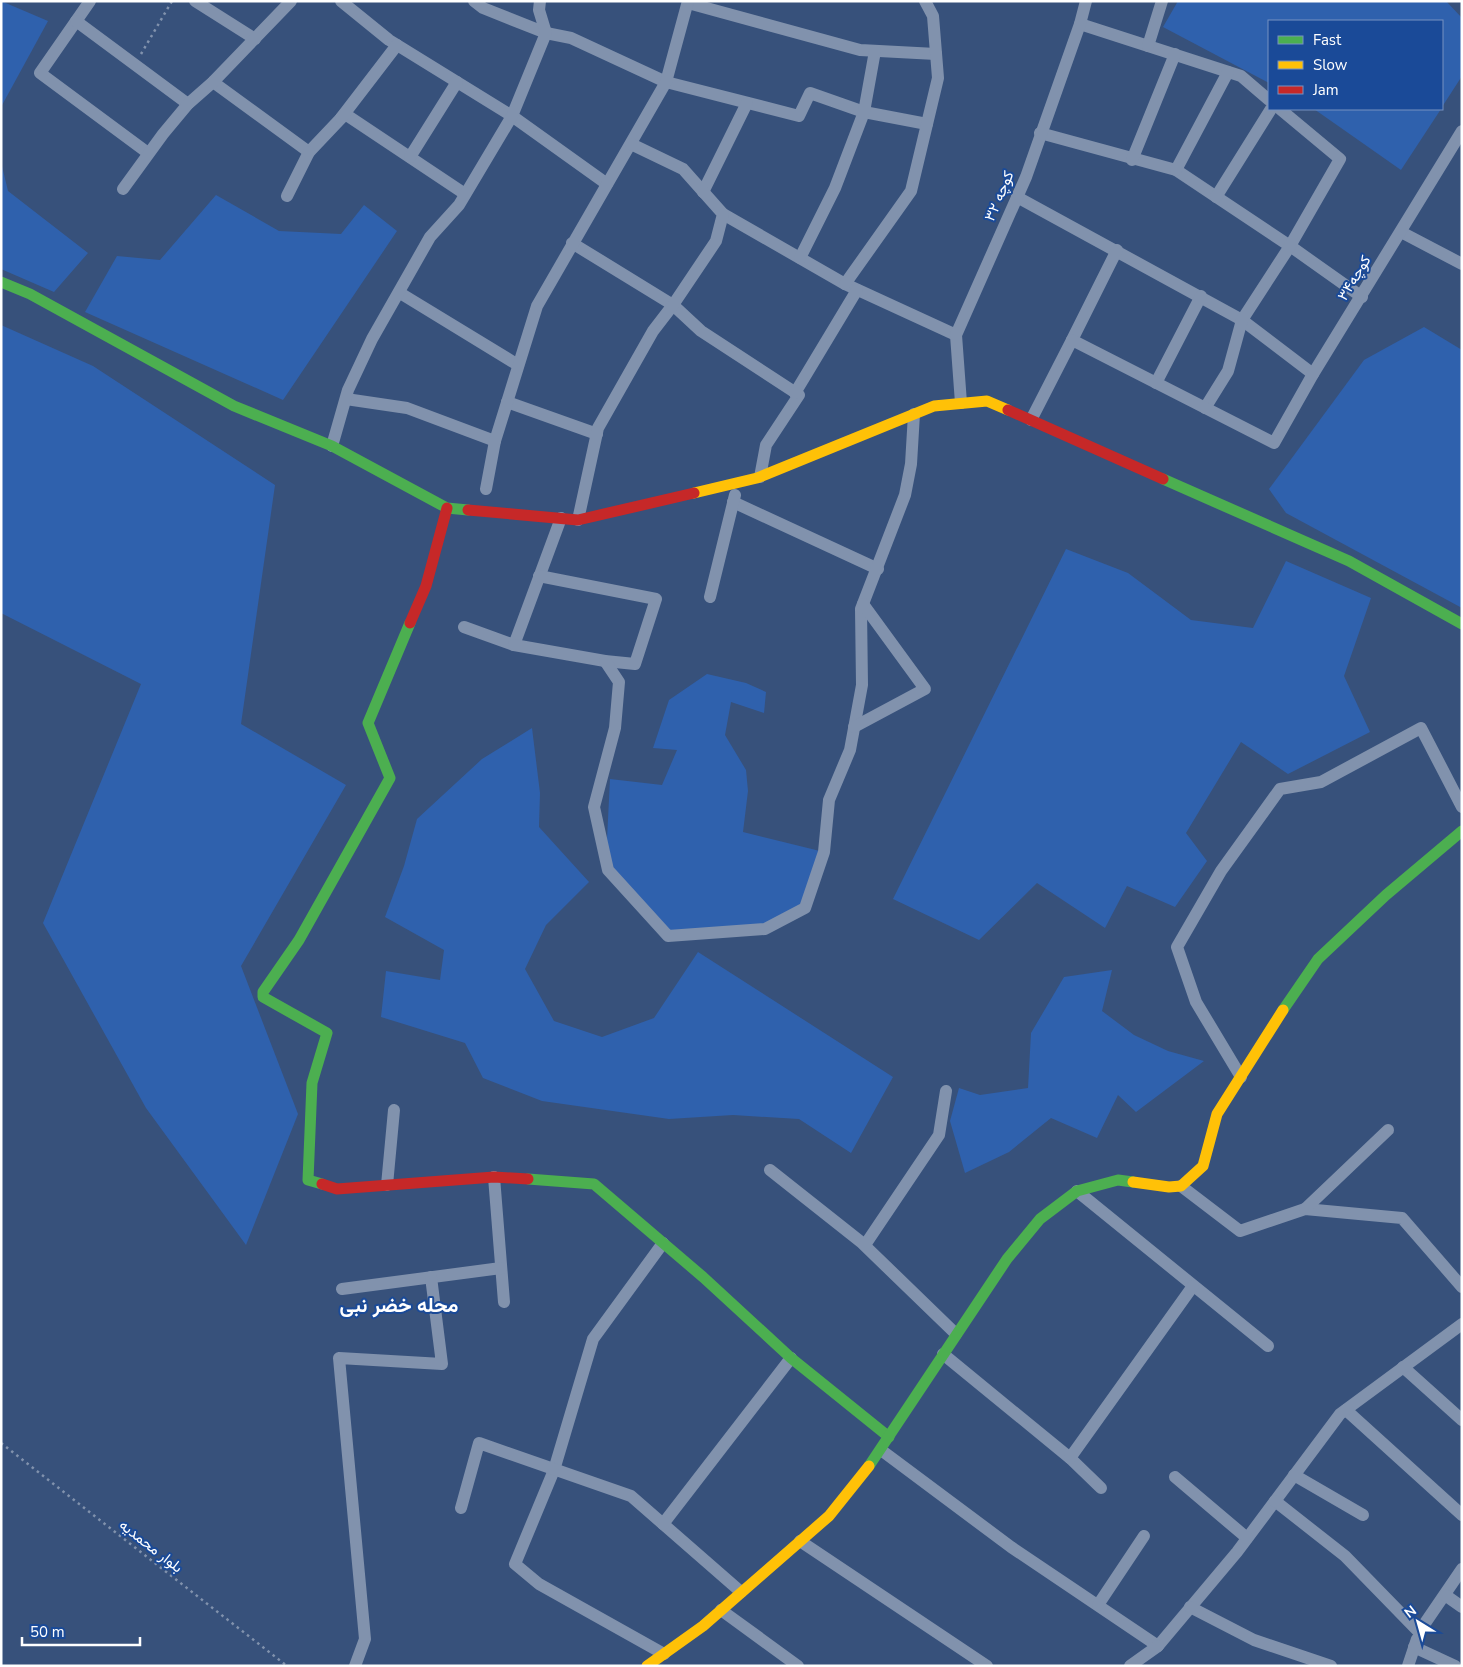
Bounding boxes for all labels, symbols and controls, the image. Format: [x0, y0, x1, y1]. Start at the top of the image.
legend [1268, 20, 1443, 110]
text: Fast [1313, 30, 1342, 50]
text: Slow [1313, 55, 1348, 75]
text: Jam [1312, 80, 1339, 100]
street label: کوچه ۳۲ [979, 168, 1019, 224]
street label: کوچه۳۴ [1333, 251, 1376, 304]
district label: محله خضر نبی [340, 1292, 459, 1319]
street label: بلوار محمدیه [115, 1515, 187, 1577]
north arrow [1393, 1597, 1443, 1647]
text: N [1401, 1601, 1420, 1623]
scale bar [22, 1614, 140, 1646]
text: 50 m [30, 1622, 65, 1642]

